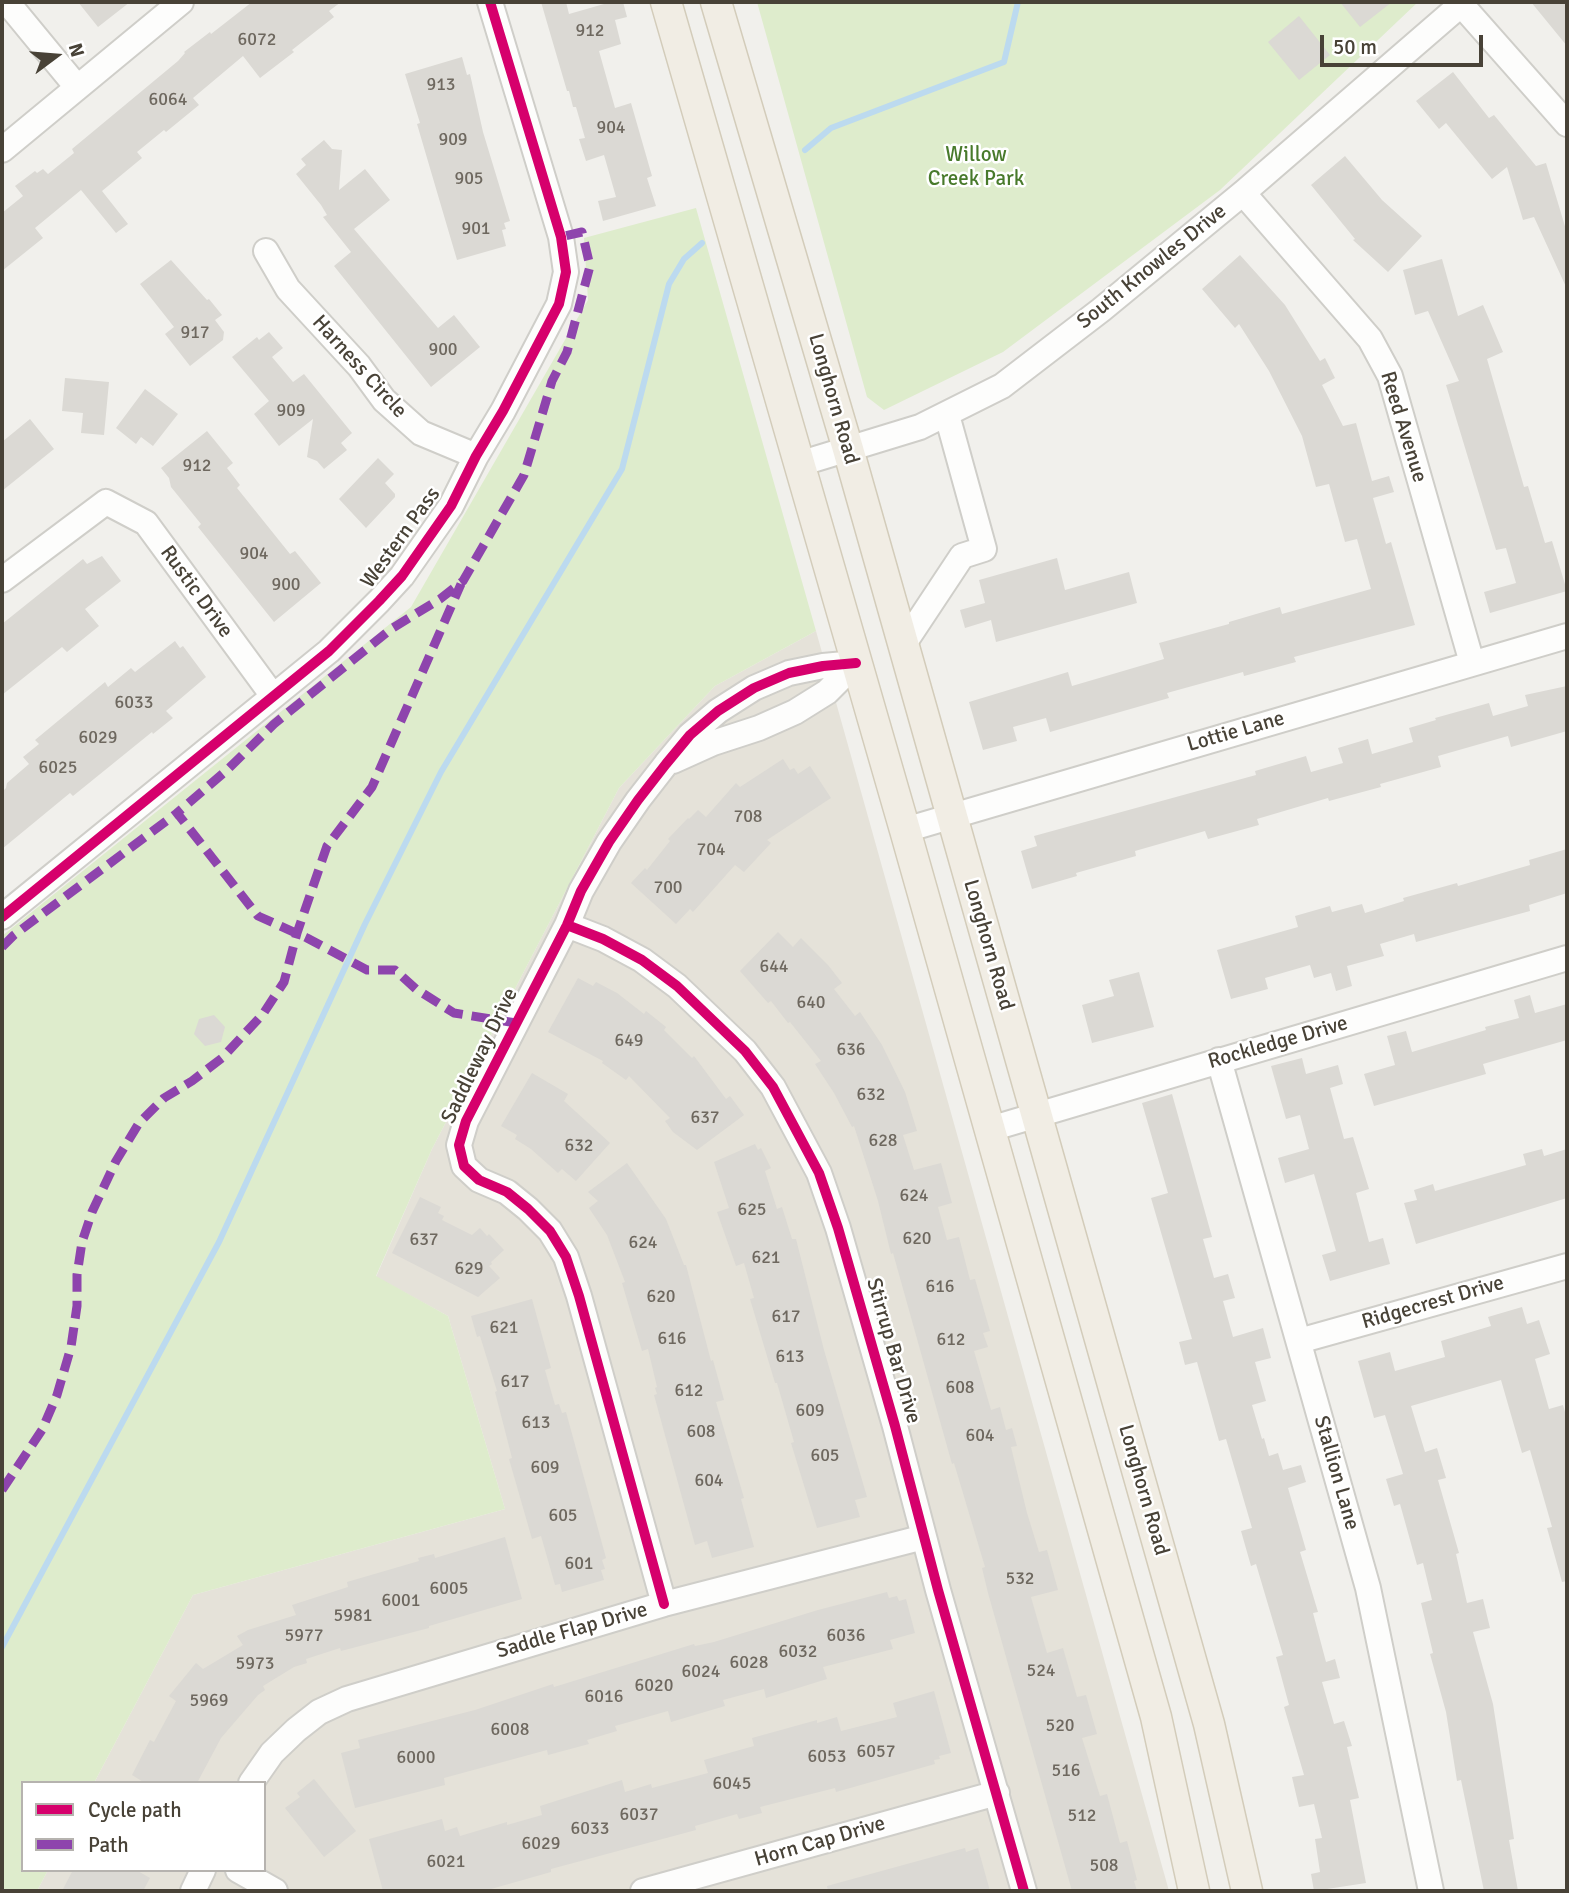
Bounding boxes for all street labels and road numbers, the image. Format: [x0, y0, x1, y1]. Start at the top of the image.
street label: South Knowles Drive [1072, 199, 1232, 335]
street label: Harness Circle [306, 310, 412, 424]
street label: Longhorn Road [802, 331, 864, 467]
street label: Reed Avenue [1374, 368, 1432, 486]
street label: Western Pass [356, 483, 446, 593]
street label: Rustic Drive [154, 541, 238, 643]
street label: Lottie Lane [1184, 706, 1288, 758]
street label: Longhorn Road [957, 877, 1019, 1013]
street label: Saddleway Drive [436, 984, 524, 1128]
street label: Rockledge Drive [1205, 1011, 1351, 1075]
street label: Ridgecrest Drive [1359, 1271, 1507, 1335]
street label: Stirrup Bar Drive [860, 1275, 926, 1427]
street label: Stallion Lane [1308, 1413, 1364, 1533]
street label: Longhorn Road [1112, 1422, 1174, 1558]
street label: Saddle Flap Drive [494, 1597, 650, 1665]
street label: Horn Cap Drive [752, 1811, 888, 1873]

